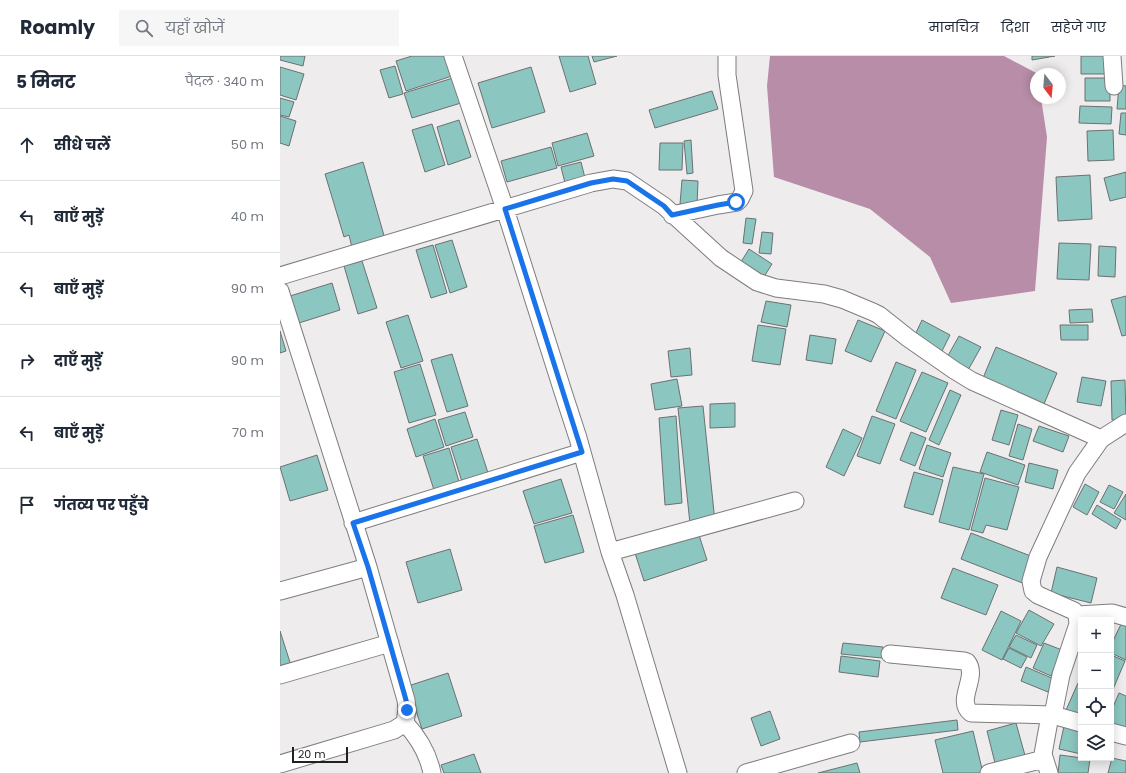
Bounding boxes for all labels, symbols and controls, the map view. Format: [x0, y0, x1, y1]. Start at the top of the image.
search box [119, 10, 399, 46]
text: Roamly [20, 14, 95, 41]
icon: search [133, 17, 155, 39]
text: यहाँ खोजें [165, 17, 224, 38]
text: मानचित्र [929, 17, 979, 37]
text: दिशा [1001, 17, 1029, 37]
text: सहेजे गए [1051, 17, 1106, 37]
north arrow [1030, 68, 1066, 104]
text: 5 मिनट [16, 70, 75, 94]
text: पैदल · 340 m [185, 72, 264, 91]
icon: ahead [16, 134, 38, 156]
text: सीधे चलें [54, 134, 110, 155]
text: 50 m [231, 135, 264, 154]
route start [727, 193, 745, 211]
icon: left [16, 206, 38, 228]
text: बाएँ मुड़ें [54, 206, 103, 227]
text: 40 m [231, 207, 264, 226]
icon: left [16, 278, 38, 300]
text: बाएँ मुड़ें [54, 278, 103, 299]
text: 90 m [231, 279, 264, 298]
icon: right [16, 350, 38, 372]
text: दाएँ मुड़ें [54, 350, 102, 371]
text: 90 m [231, 351, 264, 370]
icon: left [16, 422, 38, 444]
text: बाएँ मुड़ें [54, 422, 103, 443]
text: 70 m [232, 423, 264, 442]
icon: arrive [16, 494, 38, 516]
text: गंतव्य पर पहुँचे [54, 494, 149, 515]
map controls [1078, 617, 1114, 761]
button: + [1078, 617, 1114, 653]
button: − [1078, 653, 1114, 689]
button: locate [1078, 689, 1114, 725]
route end [398, 701, 416, 719]
button: layers [1078, 725, 1114, 761]
scale bar [292, 745, 348, 764]
text: 20 m [298, 746, 326, 762]

